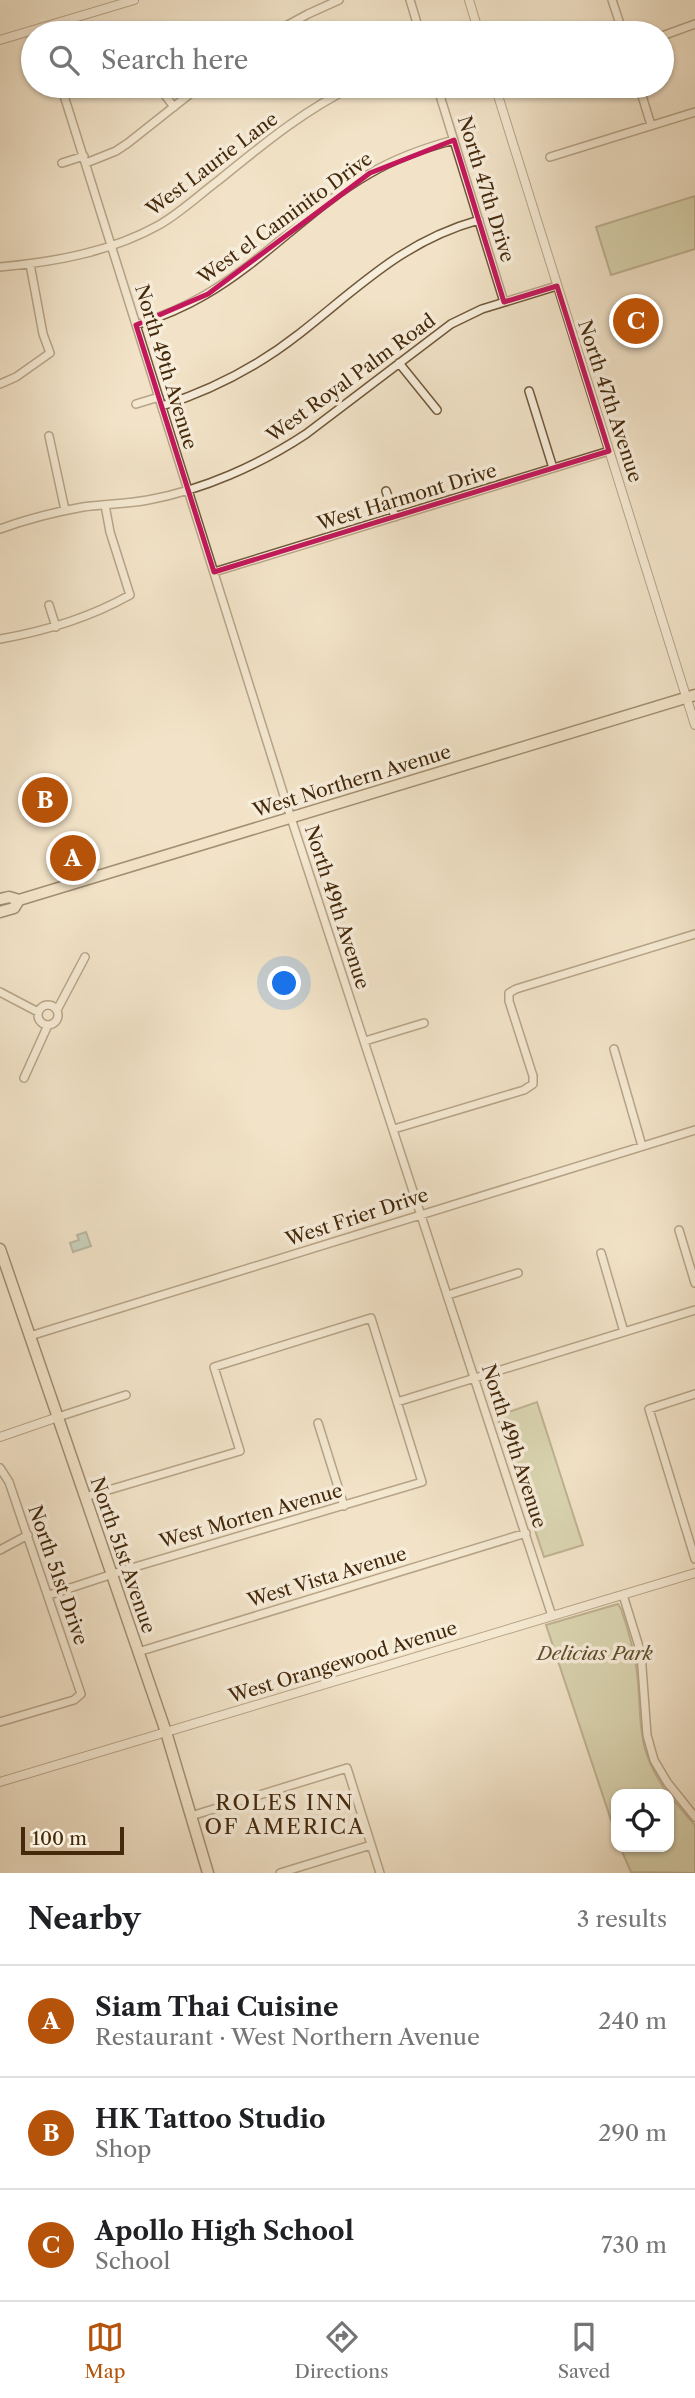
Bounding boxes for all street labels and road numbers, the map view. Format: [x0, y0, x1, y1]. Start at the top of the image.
street label: West Laurie Lane [141, 107, 282, 221]
street label: North 47th Drive [453, 113, 519, 265]
street label: West el Caminito Drive [193, 147, 377, 290]
street label: North 49th Avenue [130, 282, 202, 452]
street label: West Royal Palm Road [261, 309, 440, 448]
street label: North 47th Avenue [573, 317, 647, 485]
street label: West Harmont Drive [314, 459, 499, 536]
street label: West Northern Avenue [249, 740, 454, 822]
street label: North 49th Avenue [300, 822, 374, 992]
street label: West Frier Drive [282, 1183, 431, 1251]
street label: North 49th Avenue [477, 1361, 551, 1531]
street label: North 51st Avenue [86, 1474, 160, 1636]
street label: West Morten Avenue [156, 1479, 345, 1553]
street label: North 51st Drive [23, 1502, 93, 1648]
street label: West Vista Avenue [244, 1542, 409, 1612]
street label: West Orangewood Avenue [225, 1616, 460, 1708]

